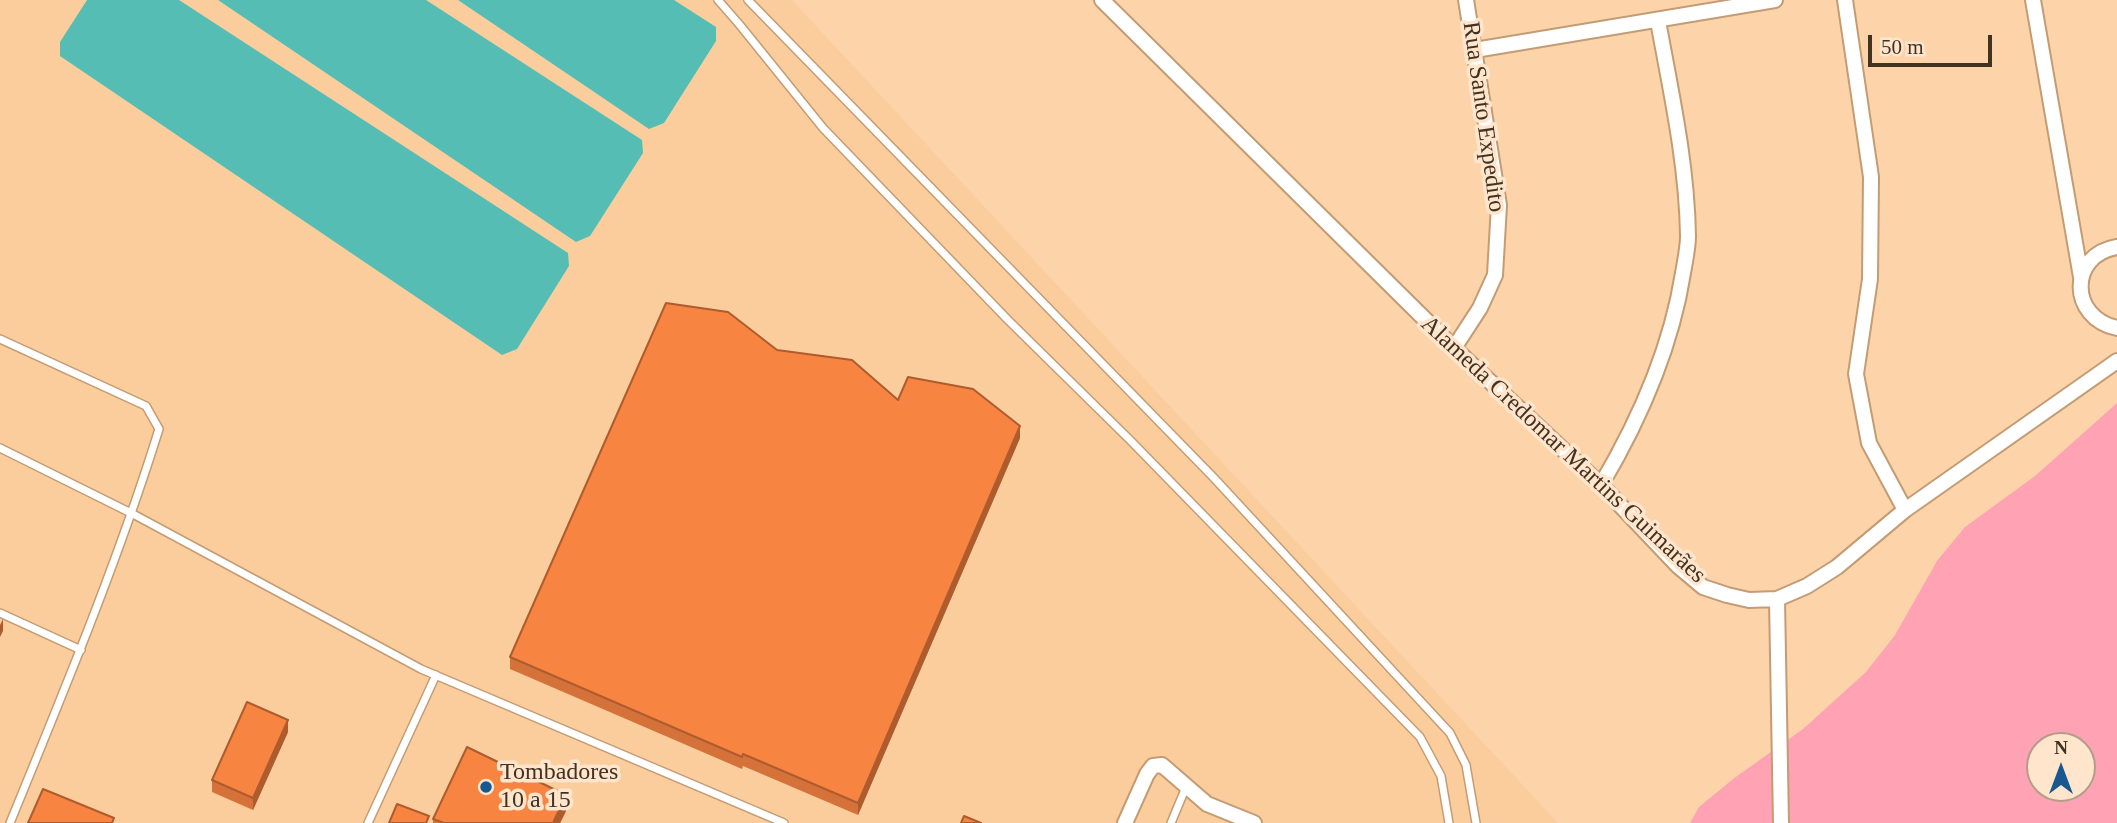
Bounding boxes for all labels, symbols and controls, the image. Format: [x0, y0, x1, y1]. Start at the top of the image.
street label: Rua Santo Expedito [1455, 20, 1511, 214]
scale bar [1872, 21, 1996, 65]
text: 50 m [1881, 35, 1924, 59]
street label: Alameda Credomar Martins Guimarães [1415, 310, 1711, 590]
north arrow [2026, 732, 2096, 802]
text: N [2054, 737, 2068, 758]
place label: Tombadores 10 a 15 [500, 759, 618, 815]
marker: Tombadores 10 a 15 [478, 779, 494, 795]

